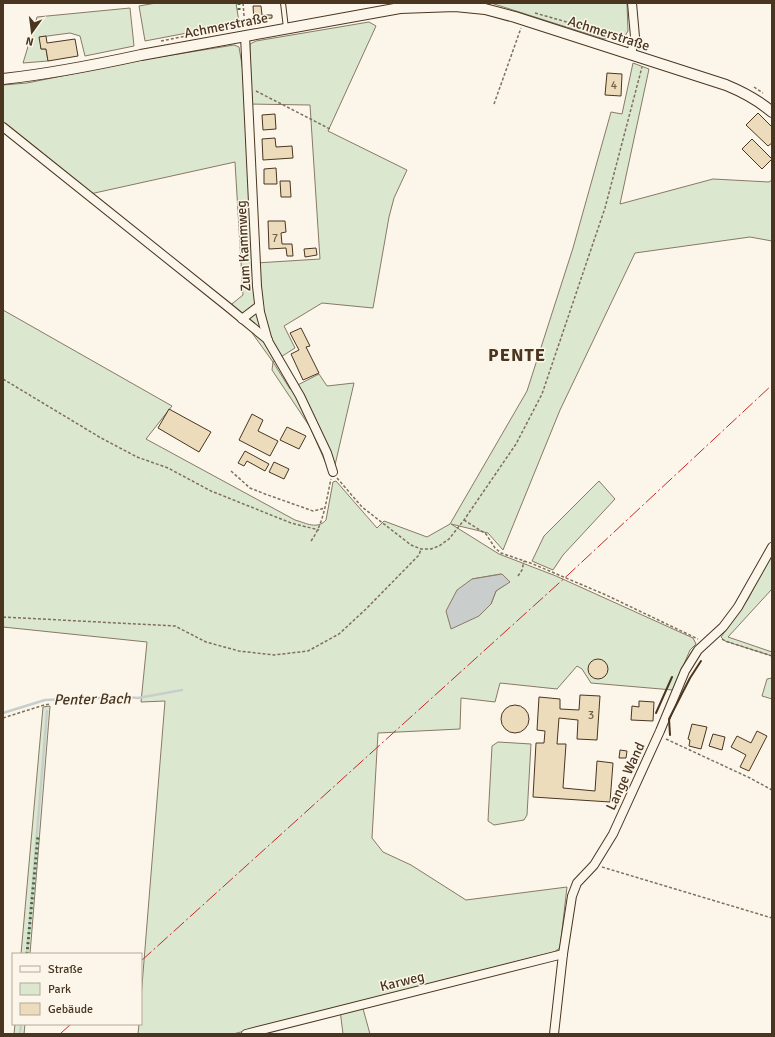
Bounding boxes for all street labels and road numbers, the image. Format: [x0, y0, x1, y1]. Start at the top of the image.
street label: Achmerstraße [183, 9, 269, 42]
street label: Achmerstraße [566, 12, 652, 55]
street label: Zum Kammweg [233, 200, 254, 292]
street label: Lange Wand [602, 740, 649, 813]
street label: Karweg [378, 968, 426, 995]

